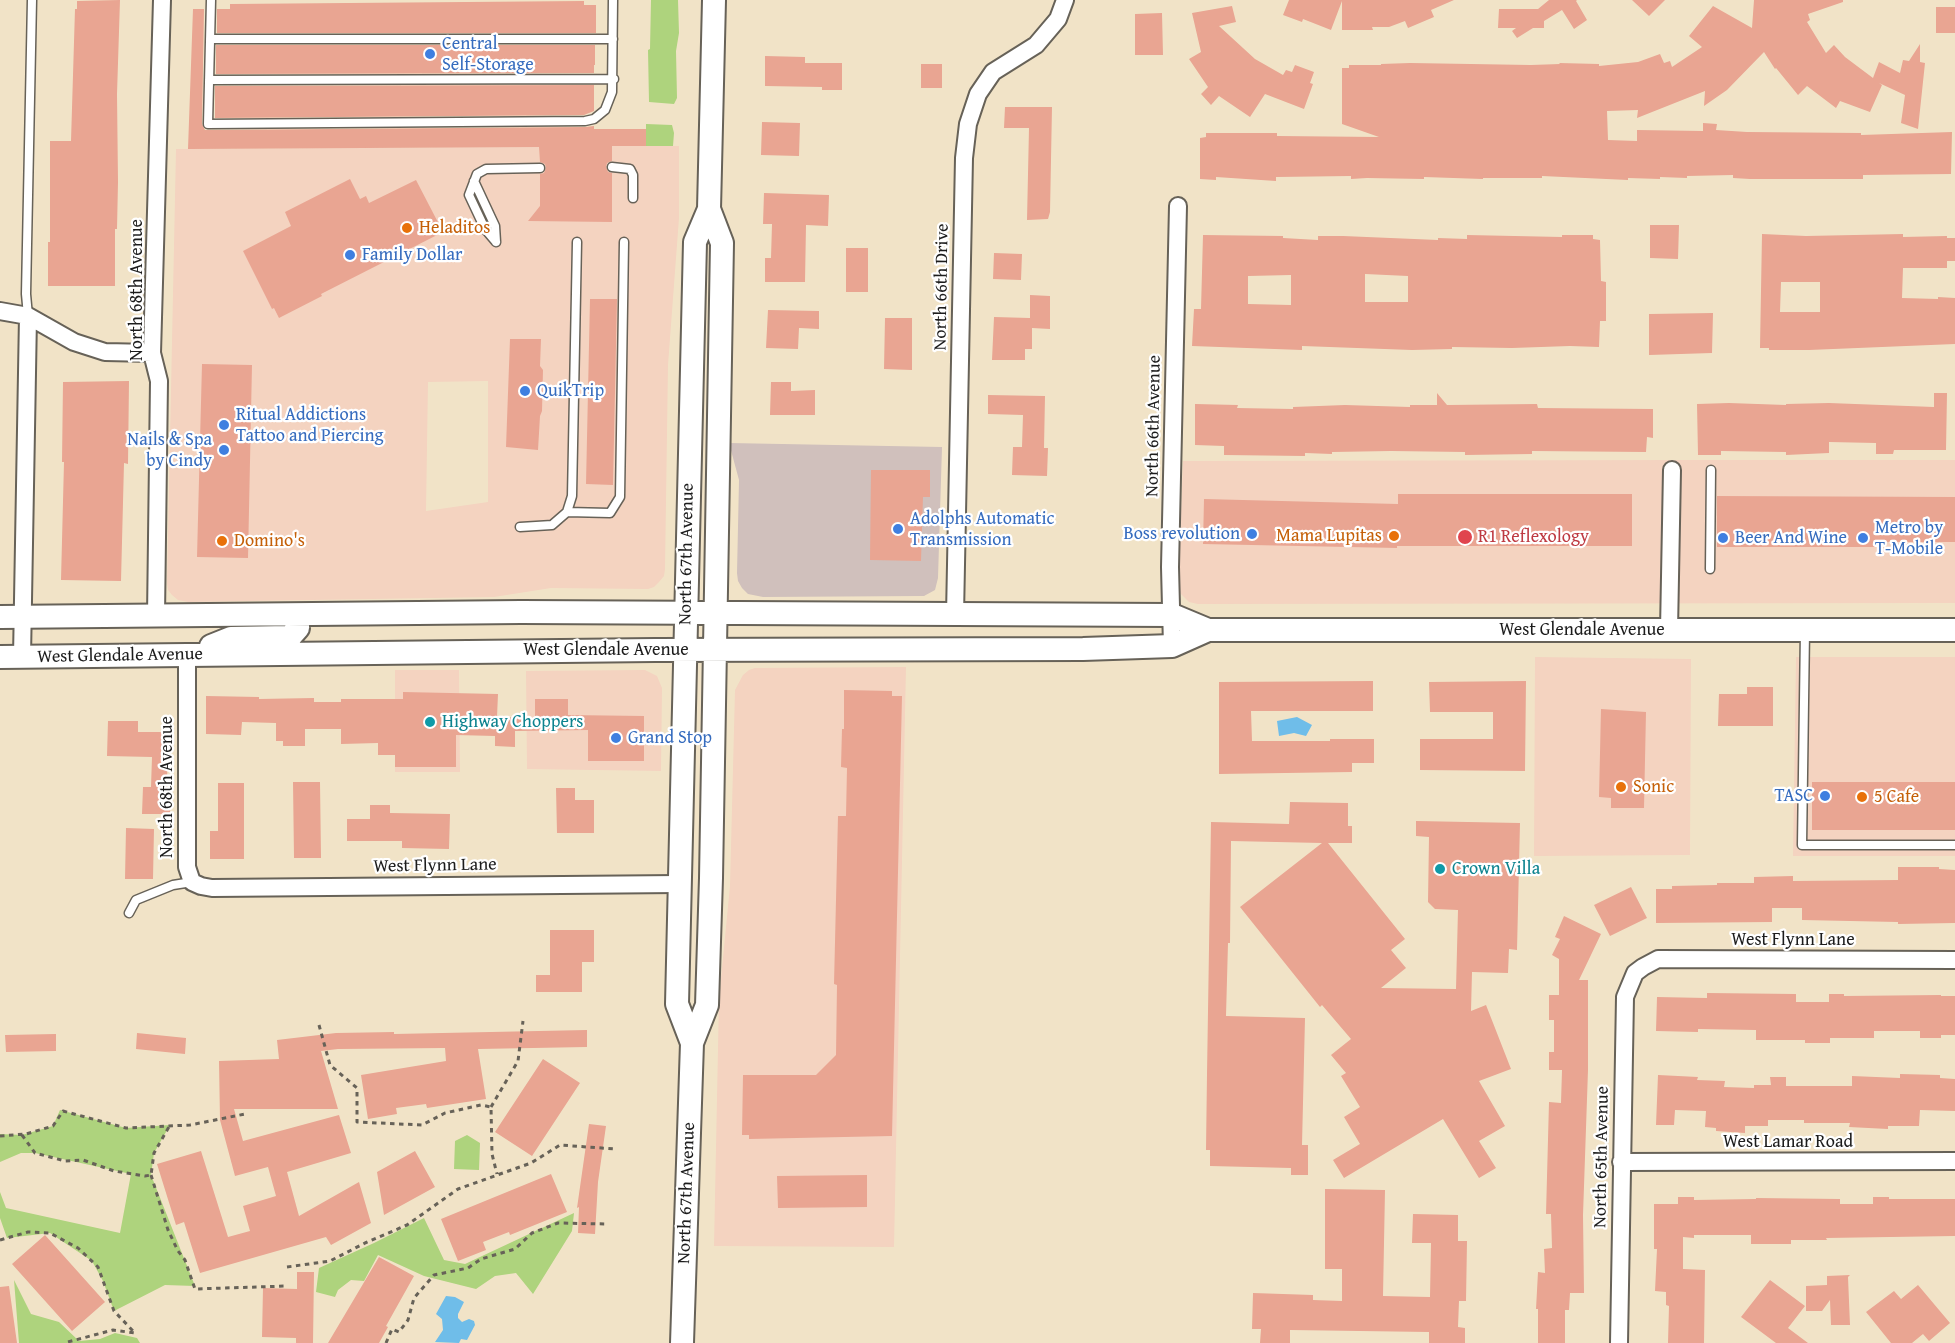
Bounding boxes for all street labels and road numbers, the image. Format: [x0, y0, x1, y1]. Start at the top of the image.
street label: North 68th Avenue [126, 219, 148, 361]
street label: North 66th Drive [930, 223, 954, 351]
street label: North 66th Avenue [1142, 355, 1166, 497]
street label: North 67th Avenue [675, 483, 699, 625]
street label: West Glendale Avenue [1499, 619, 1665, 641]
street label: West Glendale Avenue [523, 639, 689, 661]
street label: West Glendale Avenue [37, 644, 203, 668]
street label: North 68th Avenue [156, 716, 178, 858]
street label: West Flynn Lane [373, 854, 497, 878]
street label: West Flynn Lane [1731, 929, 1855, 951]
street label: North 65th Avenue [1590, 1086, 1614, 1228]
street label: North 67th Avenue [674, 1122, 700, 1264]
street label: West Lamar Road [1723, 1131, 1853, 1153]

